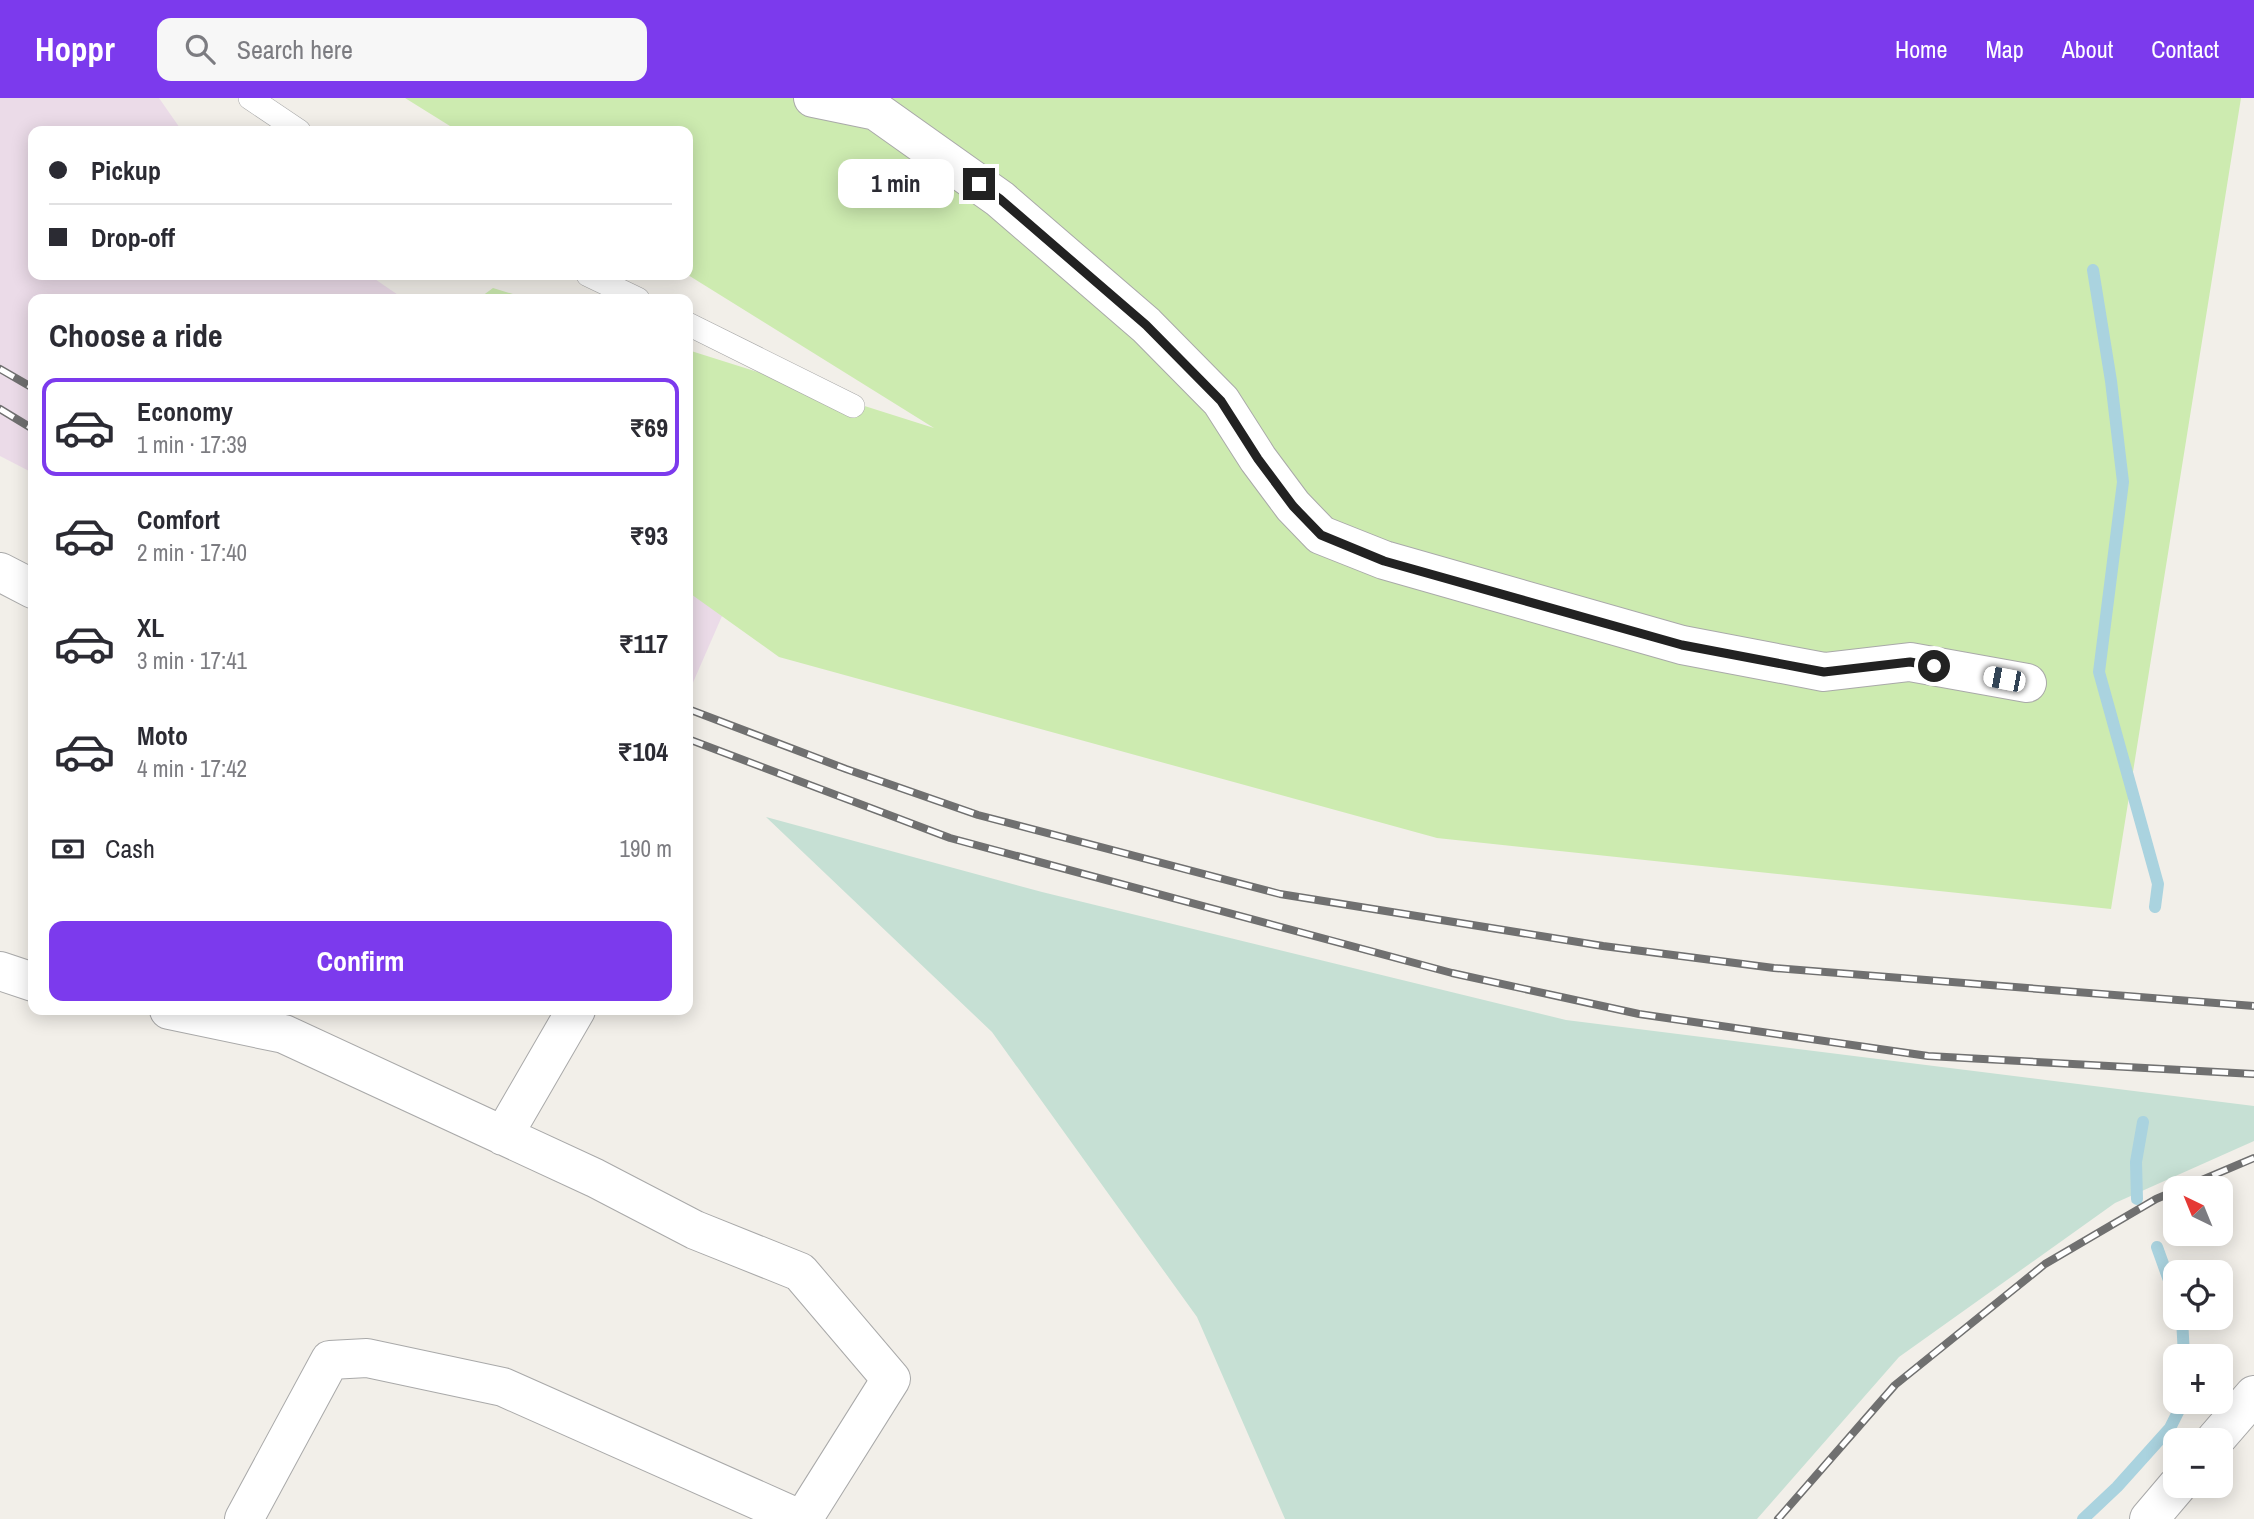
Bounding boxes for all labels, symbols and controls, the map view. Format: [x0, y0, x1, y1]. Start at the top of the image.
search box [157, 18, 647, 81]
text: Hoppr [35, 27, 115, 71]
icon: search [181, 30, 219, 68]
text: Search here [237, 32, 353, 67]
text: Home [1895, 33, 1947, 65]
text: Map [1985, 33, 2024, 65]
text: About [2062, 33, 2113, 65]
text: Contact [2151, 33, 2219, 65]
text: Pickup [91, 153, 161, 188]
callout: 1 min [839, 160, 954, 208]
text: 1 min [871, 168, 921, 199]
route end [963, 168, 995, 200]
text: Drop-off [91, 220, 175, 255]
text: Choose a ride [49, 314, 223, 357]
text: Economy [137, 394, 233, 429]
icon: car [53, 396, 116, 459]
text: ₹69 [629, 410, 668, 445]
text: 1 min · 17:39 [137, 429, 247, 460]
text: Comfort [137, 502, 220, 537]
icon: car [53, 504, 116, 567]
text: ₹93 [629, 518, 668, 553]
text: 2 min · 17:40 [137, 537, 247, 568]
text: XL [137, 610, 164, 645]
icon: car [53, 612, 116, 675]
text: ₹117 [619, 626, 668, 661]
text: 3 min · 17:41 [137, 645, 247, 676]
route start [1918, 650, 1950, 682]
car [1982, 665, 2027, 693]
text: Moto [137, 718, 188, 753]
icon: car [53, 720, 116, 783]
text: ₹104 [617, 734, 668, 769]
text: 4 min · 17:42 [137, 753, 247, 784]
icon: cash [49, 830, 87, 868]
text: Cash [105, 831, 155, 866]
text: 190 m [620, 833, 672, 864]
button: Confirm [49, 921, 672, 1001]
north arrow [2163, 1176, 2233, 1246]
map controls [2163, 1176, 2233, 1498]
button: locate [2163, 1260, 2233, 1330]
button: + [2163, 1344, 2233, 1414]
button: − [2163, 1428, 2233, 1498]

